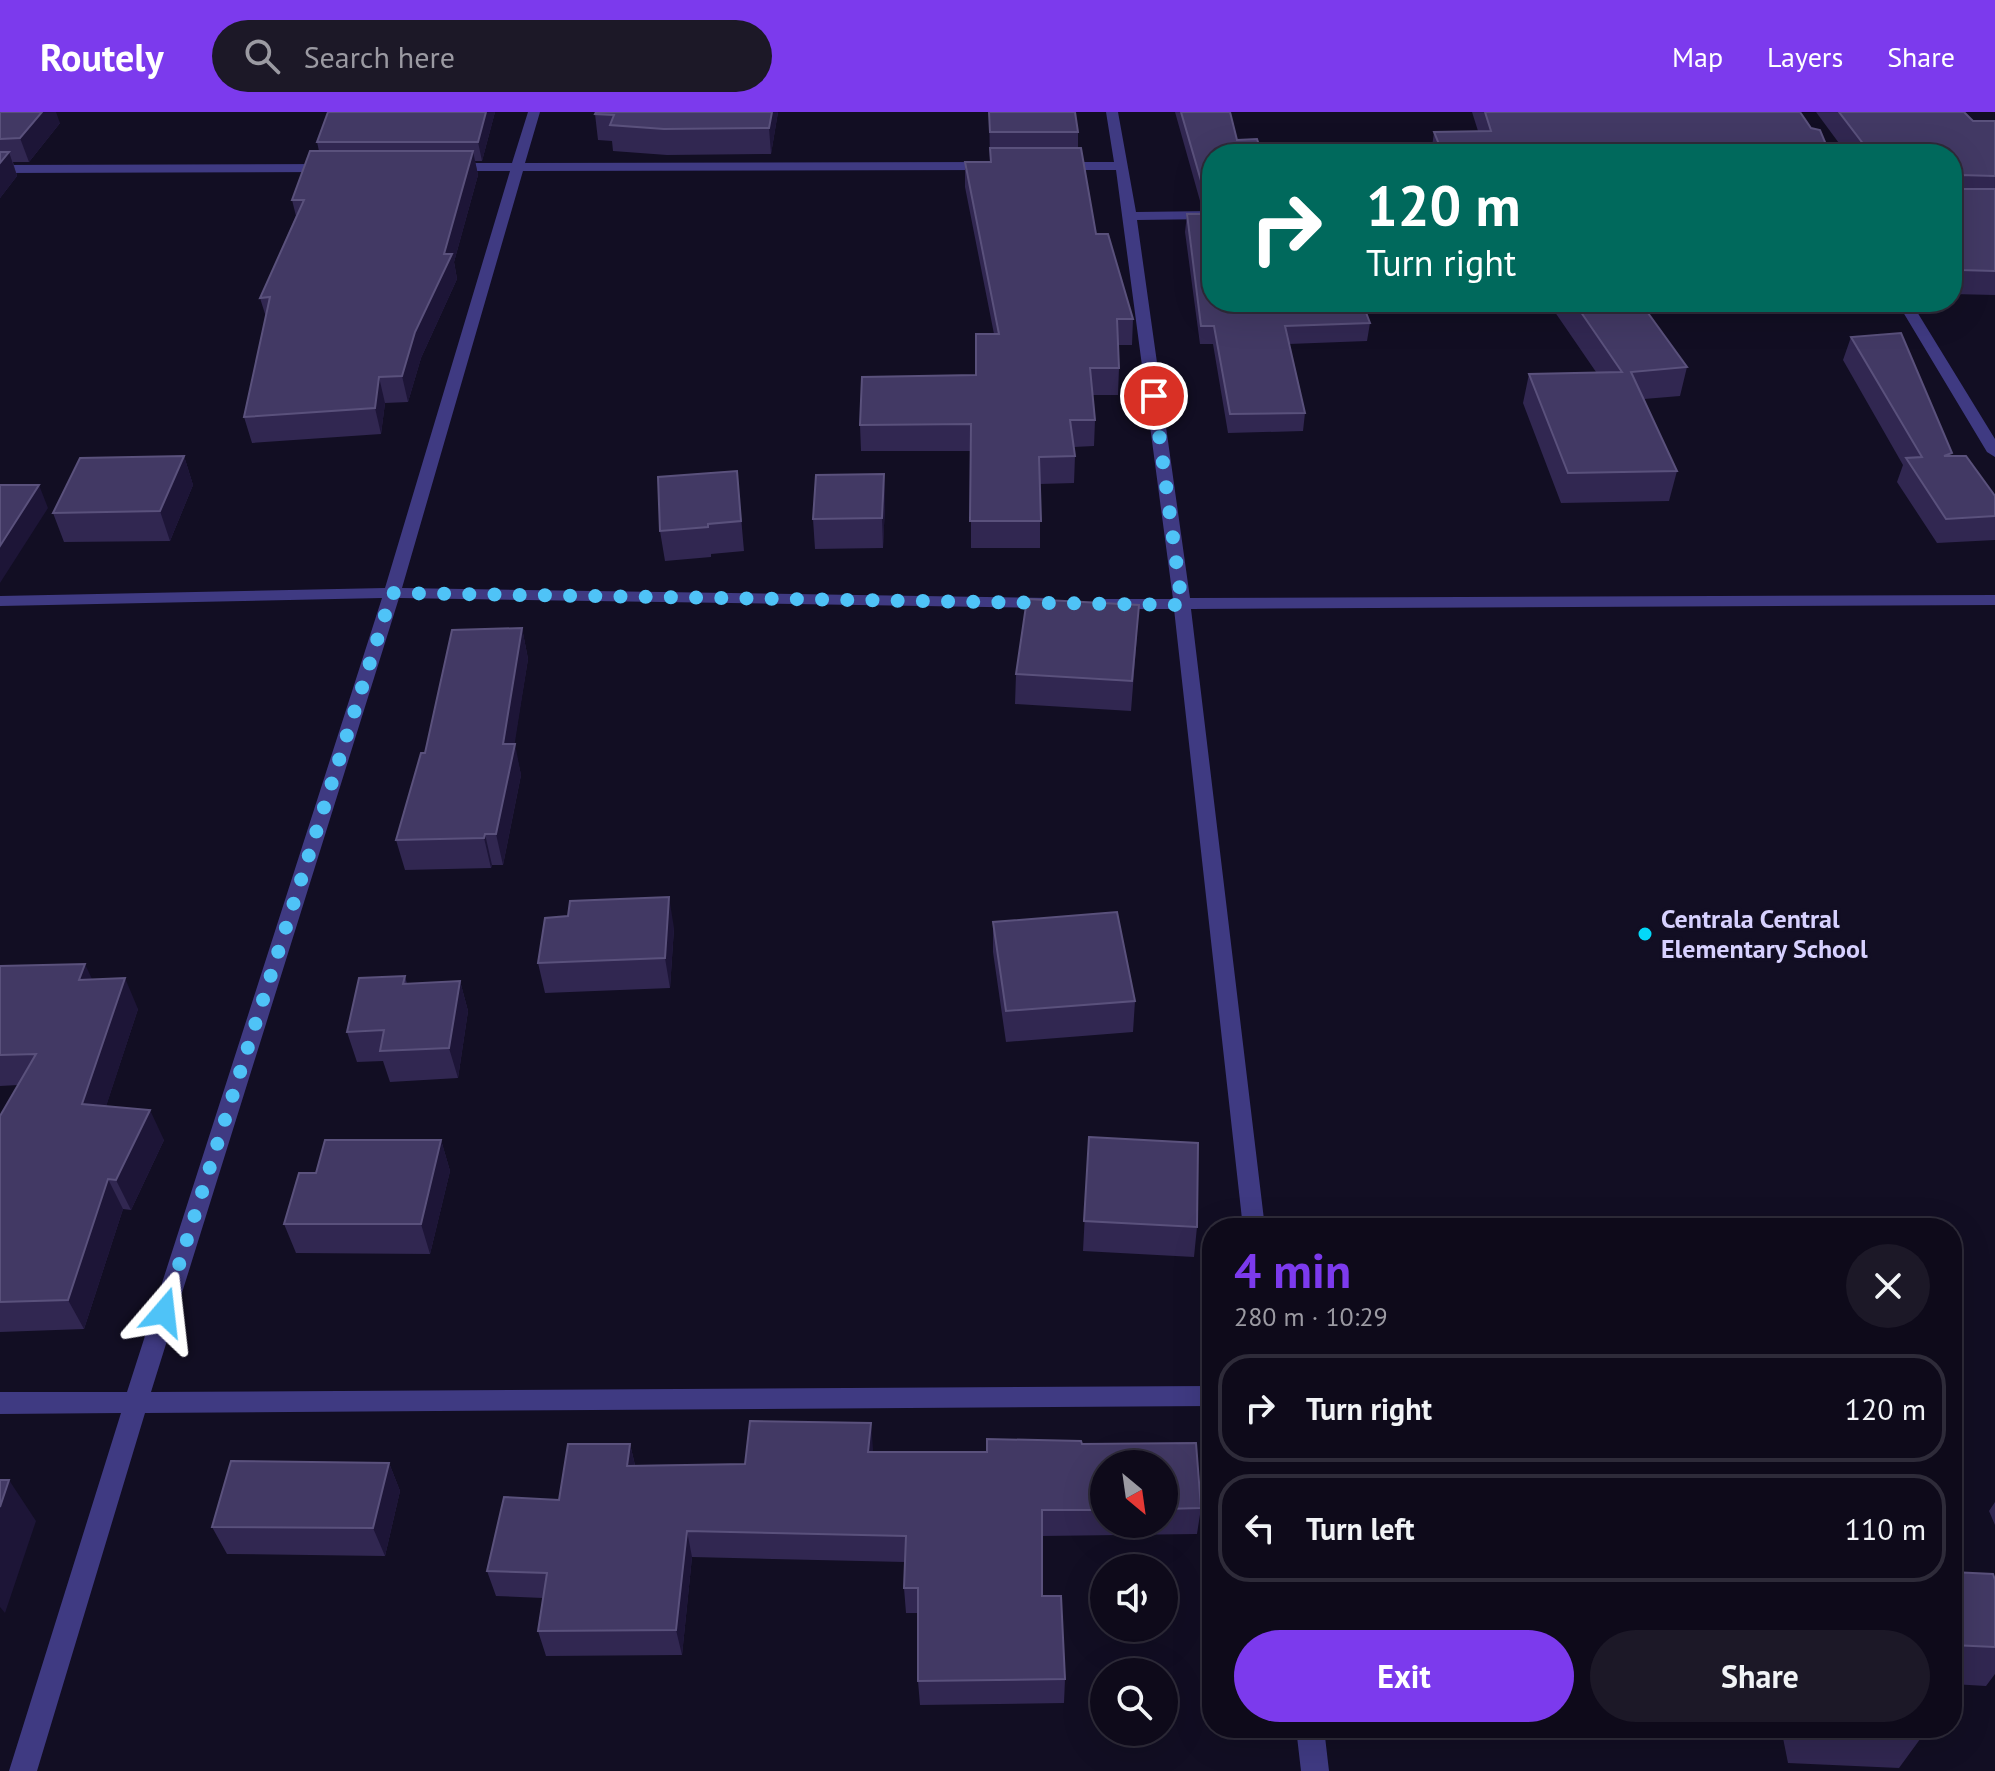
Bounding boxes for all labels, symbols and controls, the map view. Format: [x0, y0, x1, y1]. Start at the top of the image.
search box [212, 20, 772, 92]
text: Routely [40, 32, 164, 81]
icon: search [240, 34, 284, 78]
text: Search here [304, 37, 455, 76]
text: Map [1672, 38, 1723, 75]
text: Layers [1767, 38, 1843, 75]
text: Share [1887, 38, 1955, 75]
text: 120 m [1366, 169, 1521, 241]
icon: right [1234, 176, 1338, 280]
text: Turn right [1366, 239, 1516, 286]
pin [1120, 362, 1188, 430]
icon: arrive [1132, 374, 1176, 418]
place label: Centrala Central Elementary School [1661, 902, 1868, 965]
marker: Centrala Central Elementary School [1636, 925, 1654, 943]
text: 4 min [1234, 1239, 1351, 1301]
button: close [1846, 1244, 1930, 1328]
position arrow [122, 1270, 206, 1354]
text: 280 m · 10:29 [1234, 1300, 1388, 1333]
icon: right [1238, 1386, 1282, 1430]
text: Turn right [1306, 1389, 1432, 1428]
text: 120 m [1845, 1389, 1926, 1428]
north arrow [1090, 1450, 1178, 1538]
map controls [1090, 1450, 1178, 1746]
icon: left [1238, 1506, 1282, 1550]
text: Turn left [1306, 1509, 1414, 1548]
text: 110 m [1845, 1509, 1926, 1548]
button: sound [1090, 1554, 1178, 1642]
button: Exit [1234, 1630, 1574, 1722]
button: Share [1590, 1630, 1930, 1722]
button: search [1090, 1658, 1178, 1746]

